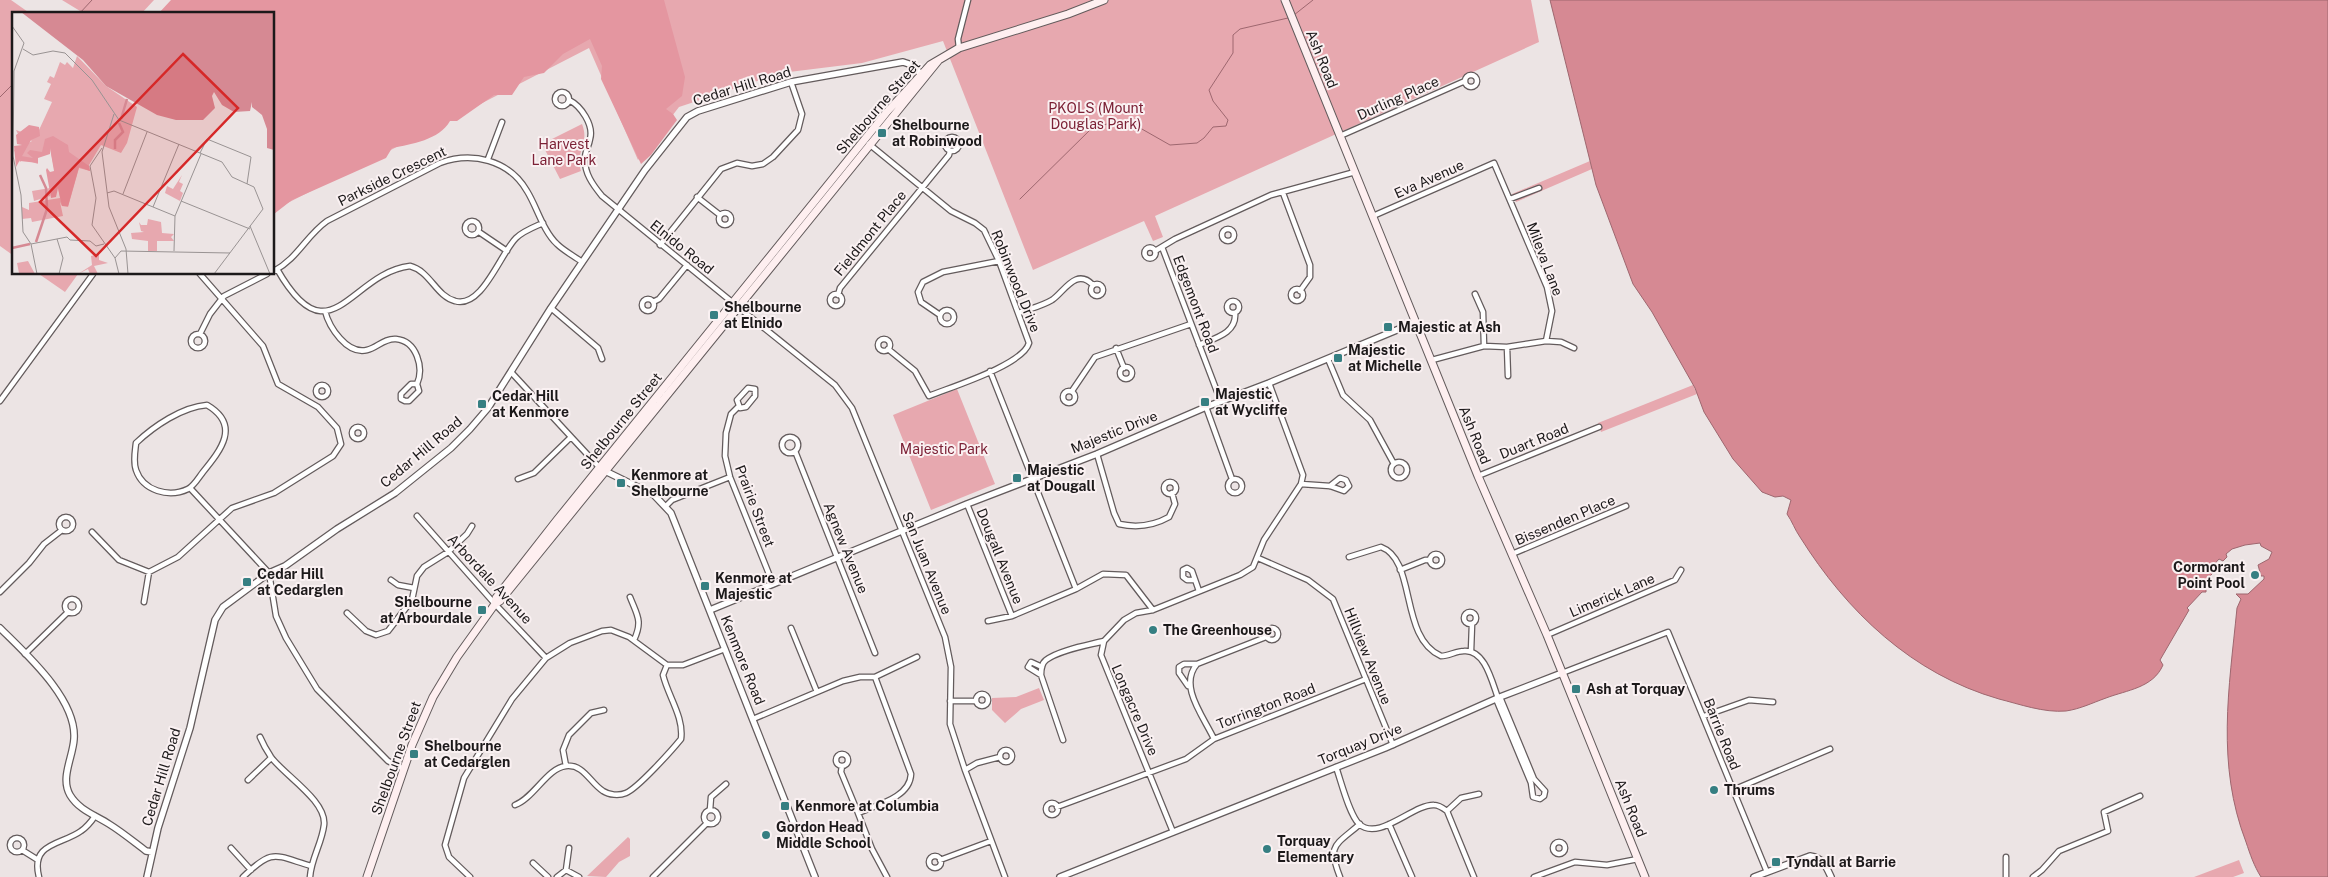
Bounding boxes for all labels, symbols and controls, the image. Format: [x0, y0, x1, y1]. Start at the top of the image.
inset map [12, 12, 275, 275]
street label: Ash Road [1303, 28, 1341, 90]
street label: Shelbourne Street [833, 57, 923, 157]
street label: Cedar Hill Road [691, 63, 793, 109]
street label: Durling Place [1355, 73, 1441, 123]
park label: PKOLS (Mount Douglas Park) [1048, 100, 1144, 132]
place label: Shelbourne at Robinwood [892, 117, 982, 149]
marker: Shelbourne at Robinwood [876, 127, 888, 139]
park label: Harvest Lane Park [532, 136, 597, 168]
street label: Parkside Crescent [335, 143, 449, 209]
street label: Eva Avenue [1392, 156, 1466, 201]
street label: Fieldmont Place [831, 187, 909, 279]
street label: Elnido Road [647, 217, 717, 277]
street label: Mileva Lane [1524, 220, 1566, 298]
street label: Robinwood Drive [988, 228, 1044, 334]
street label: Edgemont Road [1170, 253, 1222, 355]
place label: Shelbourne at Elnido [724, 299, 802, 331]
marker: Shelbourne at Elnido [708, 309, 720, 321]
place label: Majestic at Ash [1398, 319, 1501, 335]
marker: Majestic at Ash [1382, 321, 1394, 333]
place label: Majestic at Michelle [1348, 342, 1422, 374]
marker: Majestic at Michelle [1332, 352, 1344, 364]
street label: Shelbourne Street [577, 369, 665, 473]
place label: Majestic at Wycliffe [1215, 386, 1288, 418]
place label: Cedar Hill at Kenmore [492, 388, 569, 420]
marker: Majestic at Wycliffe [1199, 396, 1211, 408]
marker: Cedar Hill at Kenmore [476, 398, 488, 410]
street label: Ash Road [1456, 404, 1494, 466]
street label: Majestic Drive [1068, 407, 1160, 457]
street label: Cedar Hill Road [377, 413, 465, 491]
street label: Duart Road [1497, 420, 1571, 462]
park label: Majestic Park [900, 441, 988, 457]
place label: Majestic at Dougall [1027, 462, 1096, 494]
street label: Prairie Street [732, 463, 778, 549]
place label: Kenmore at Shelbourne [631, 467, 709, 499]
marker: Majestic at Dougall [1011, 472, 1023, 484]
marker: Kenmore at Shelbourne [615, 477, 627, 489]
street label: Bissenden Place [1513, 492, 1617, 548]
street label: Agnew Avenue [820, 500, 872, 596]
street label: Dougall Avenue [974, 506, 1026, 606]
street label: San Juan Avenue [899, 509, 955, 617]
street label: Arbordale Avenue [444, 531, 536, 627]
place label: Cormorant Point Pool [2173, 559, 2245, 591]
place label: Cedar Hill at Cedarglen [257, 566, 343, 598]
marker: Cormorant Point Pool [2249, 569, 2261, 581]
place label: Kenmore at Majestic [715, 570, 792, 602]
street label: Limerick Lane [1567, 570, 1657, 620]
marker: Cedar Hill at Cedarglen [241, 576, 253, 588]
marker: Kenmore at Majestic [699, 580, 711, 592]
place label: Shelbourne at Arbourdale [380, 594, 472, 626]
marker: Shelbourne at Arbourdale [476, 604, 488, 616]
street label: Hillview Avenue [1341, 605, 1395, 707]
street label: Kenmore Road [718, 613, 768, 707]
place label: The Greenhouse [1163, 622, 1272, 638]
marker: The Greenhouse [1147, 624, 1159, 636]
street label: Longacre Drive [1109, 662, 1161, 758]
street label: Torrington Road [1214, 680, 1318, 732]
place label: Ash at Torquay [1586, 681, 1685, 697]
marker: Ash at Torquay [1570, 683, 1582, 695]
street label: Barrie Road [1700, 696, 1744, 772]
street label: Shelbourne Street [368, 699, 424, 817]
street label: Torquay Drive [1316, 720, 1404, 768]
street label: Cedar Hill Road [138, 726, 184, 828]
place label: Shelbourne at Cedarglen [424, 738, 510, 770]
marker: Shelbourne at Cedarglen [408, 748, 420, 760]
street label: Ash Road [1612, 777, 1650, 839]
place label: Thrums [1724, 782, 1775, 798]
marker: Thrums [1708, 784, 1720, 796]
place label: Kenmore at Columbia [795, 798, 939, 814]
marker: Kenmore at Columbia [779, 800, 791, 812]
place label: Gordon Head Middle School [776, 819, 872, 851]
marker: Gordon Head Middle School [760, 829, 772, 841]
place label: Torquay Elementary [1277, 833, 1354, 865]
marker: Torquay Elementary [1261, 843, 1273, 855]
place label: Tyndall at Barrie [1786, 854, 1896, 870]
marker: Tyndall at Barrie [1770, 856, 1782, 868]

